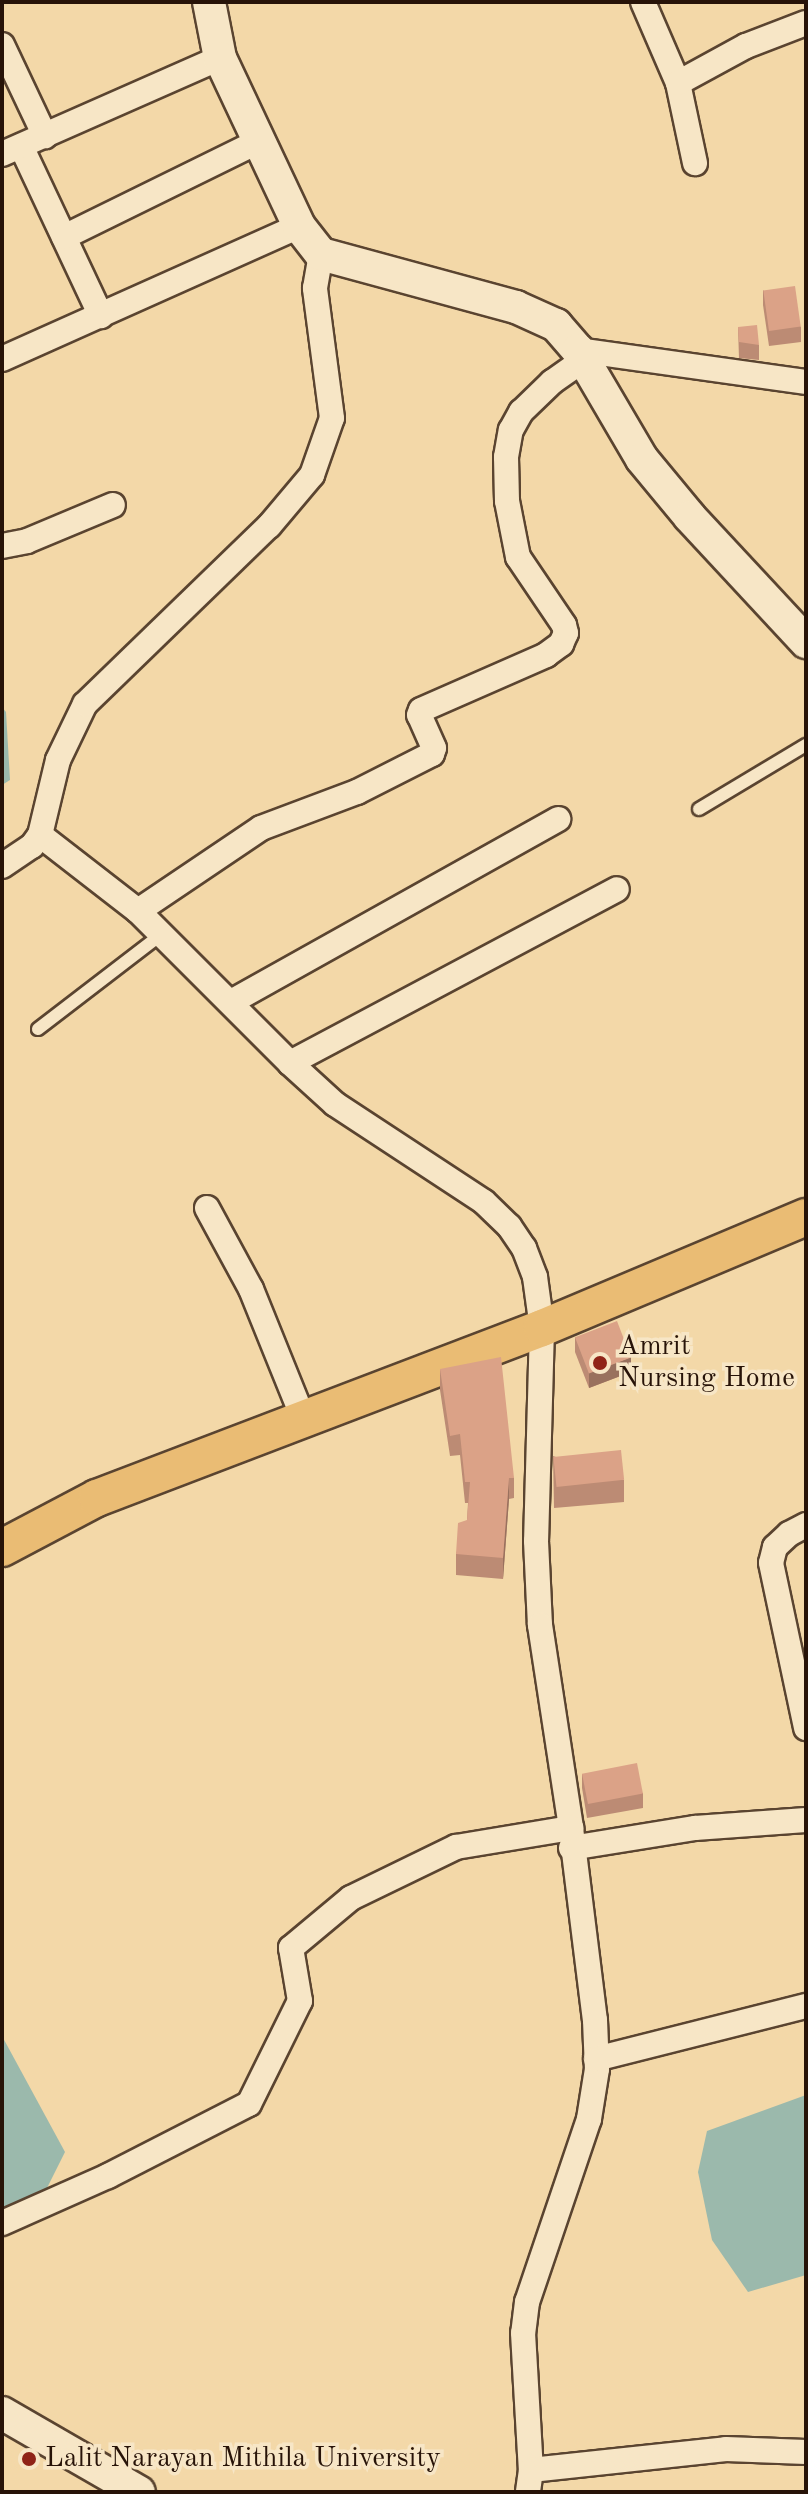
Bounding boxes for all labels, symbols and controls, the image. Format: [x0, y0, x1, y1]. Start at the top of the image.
place label: Amrit Nursing Home [618, 1330, 795, 1396]
marker: Amrit Nursing Home [589, 1352, 611, 1374]
place label: Lalit Narayan Mithila University [45, 2442, 441, 2476]
marker: Lalit Narayan Mithila University [20, 2450, 38, 2468]

